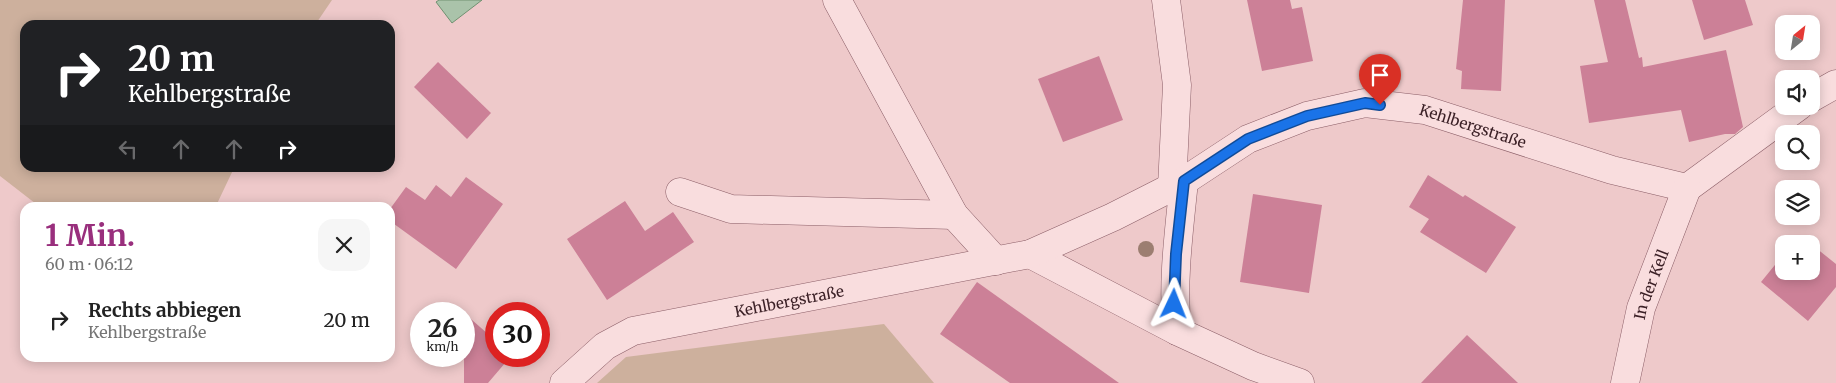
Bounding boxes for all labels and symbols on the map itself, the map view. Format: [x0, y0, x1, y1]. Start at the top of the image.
north arrow [1775, 15, 1820, 60]
pin [1359, 54, 1401, 105]
street label: Kehlbergstraße [1417, 99, 1529, 151]
street label: In der Kell [1629, 246, 1672, 321]
position arrow [1147, 277, 1199, 329]
street label: Kehlbergstraße [733, 281, 846, 321]
speed limit sign: 30 [485, 302, 550, 367]

